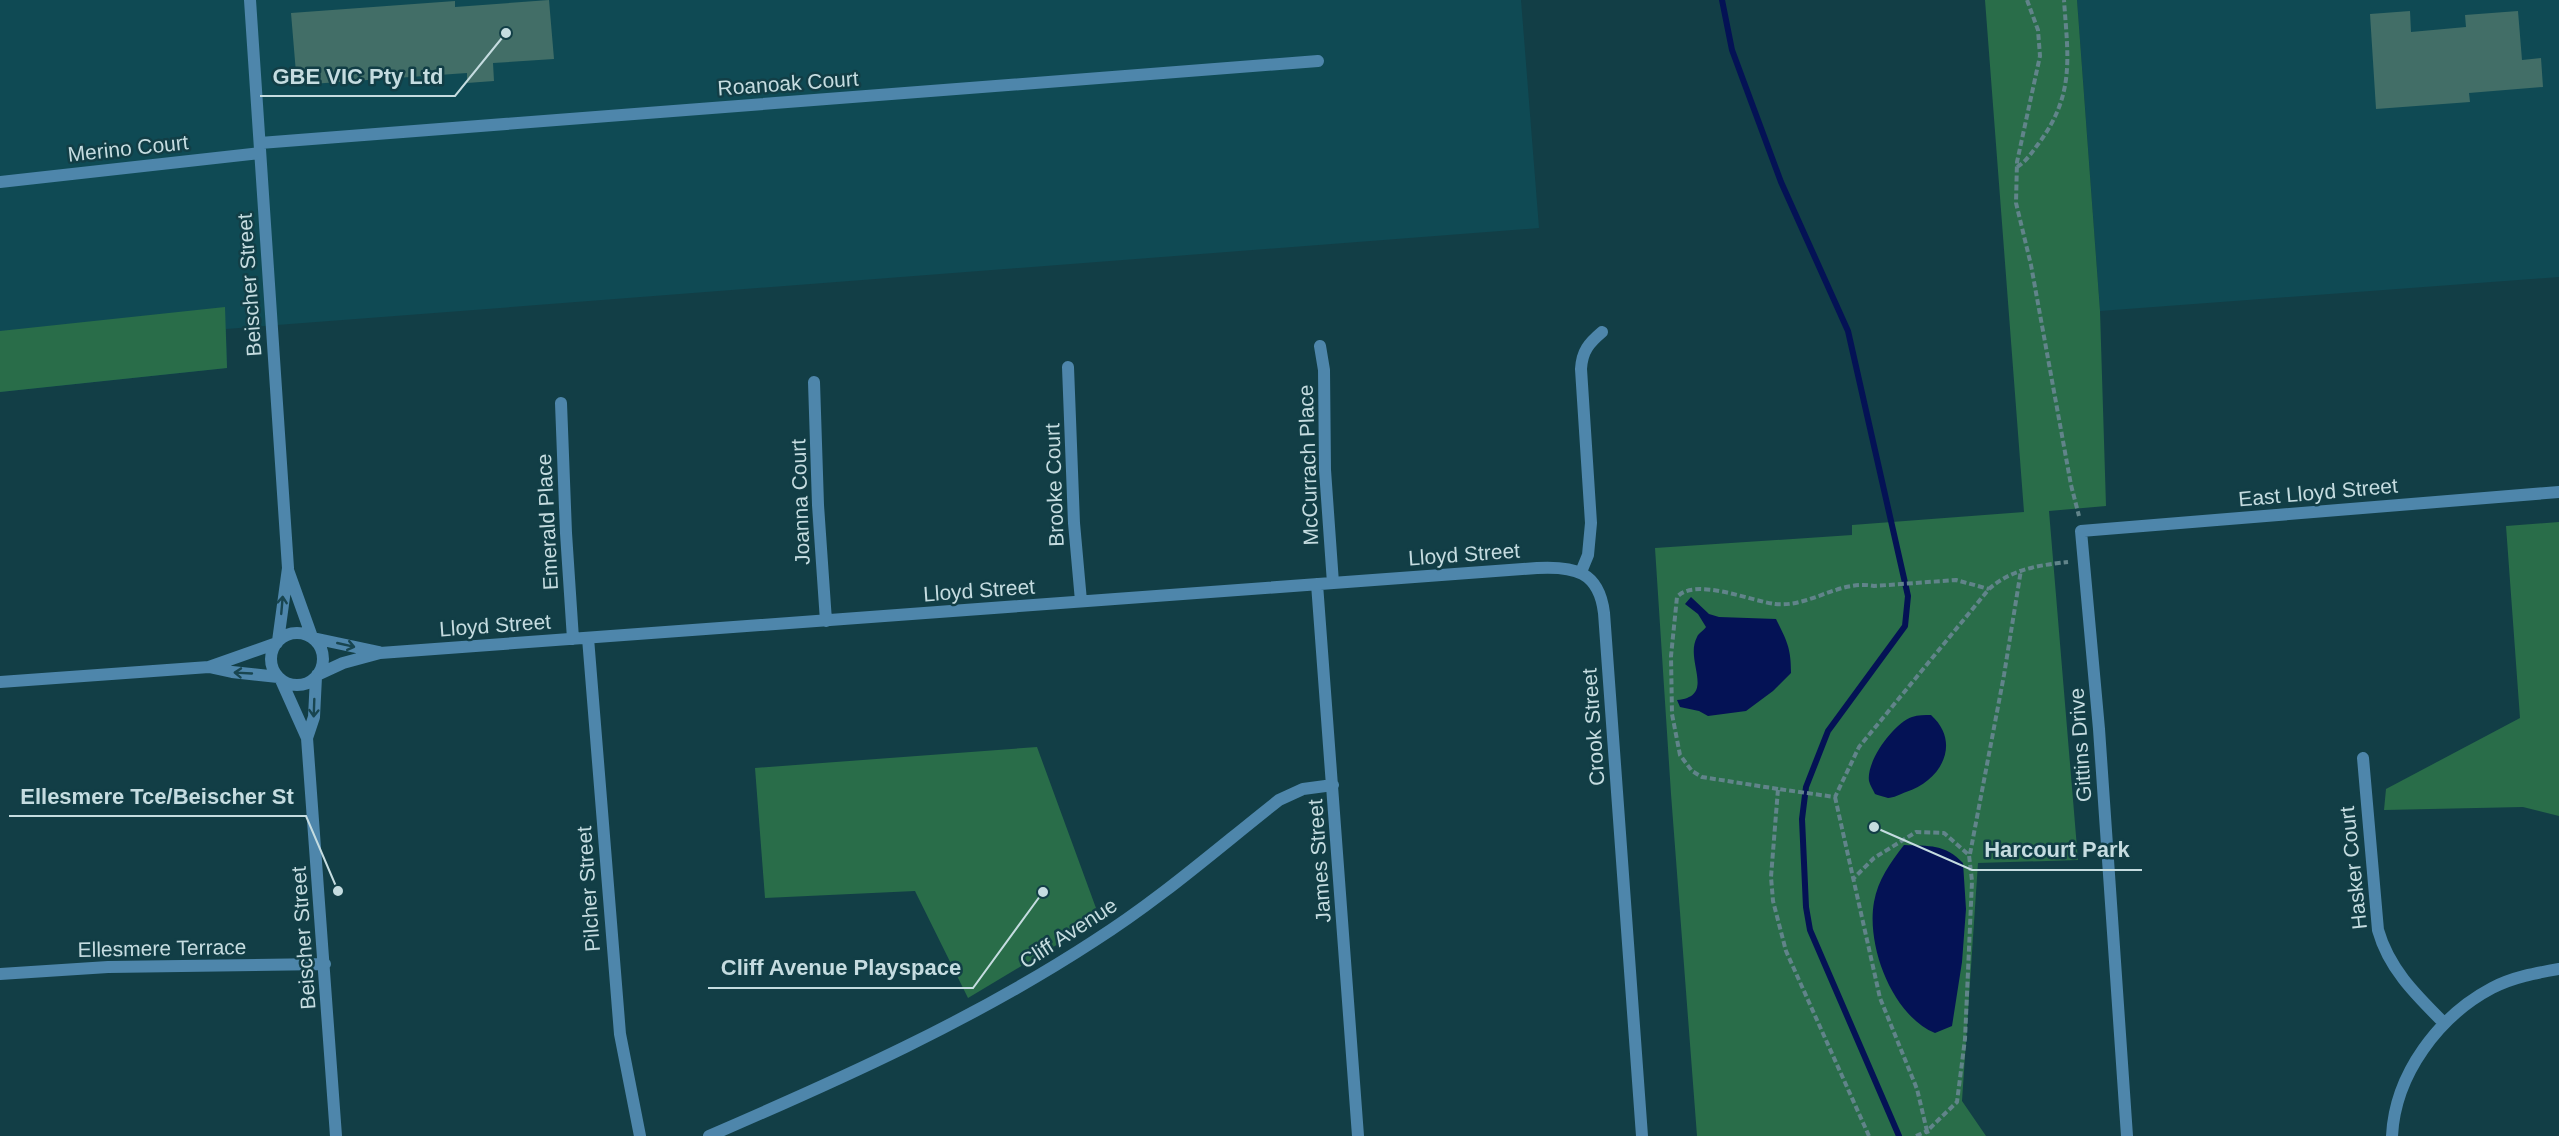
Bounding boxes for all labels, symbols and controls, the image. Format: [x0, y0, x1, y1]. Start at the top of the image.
callout: GBE VIC Pty Ltd [260, 56, 455, 96]
text: GBE VIC Pty Ltd [272, 64, 444, 89]
street label: Roanoak Court [717, 67, 859, 99]
street label: Merino Court [66, 130, 190, 166]
street label: Beischer Street [233, 212, 265, 357]
street label: McCurrach Place [1294, 384, 1322, 546]
street label: Brooke Court [1040, 423, 1068, 547]
street label: Joanna Court [786, 438, 814, 565]
street label: Emerald Place [532, 453, 562, 591]
street label: East Lloyd Street [2237, 474, 2399, 510]
street label: Lloyd Street [1407, 539, 1521, 569]
street label: Lloyd Street [922, 575, 1036, 605]
one-way arrow [277, 595, 288, 615]
street label: Lloyd Street [438, 610, 552, 640]
one-way arrow [337, 639, 356, 651]
one-way arrow [233, 667, 253, 678]
street label: Crook Street [1577, 667, 1609, 787]
street label: Gittins Drive [2065, 687, 2095, 803]
one-way arrow [308, 697, 319, 717]
callout: Ellesmere Tce/Beischer St [9, 776, 306, 816]
text: Ellesmere Tce/Beischer St [20, 784, 294, 809]
street label: James Street [1303, 798, 1335, 924]
street label: Hasker Court [2335, 805, 2371, 931]
street label: Pilcher Street [572, 825, 604, 953]
callout: Harcourt Park [1972, 830, 2142, 870]
text: Harcourt Park [1984, 837, 2131, 862]
street label: Beischer Street [287, 865, 319, 1010]
street label: Cliff Avenue [1015, 893, 1121, 973]
street label: Ellesmere Terrace [77, 935, 247, 961]
callout: Cliff Avenue Playspace [708, 948, 973, 988]
text: Cliff Avenue Playspace [721, 955, 961, 980]

